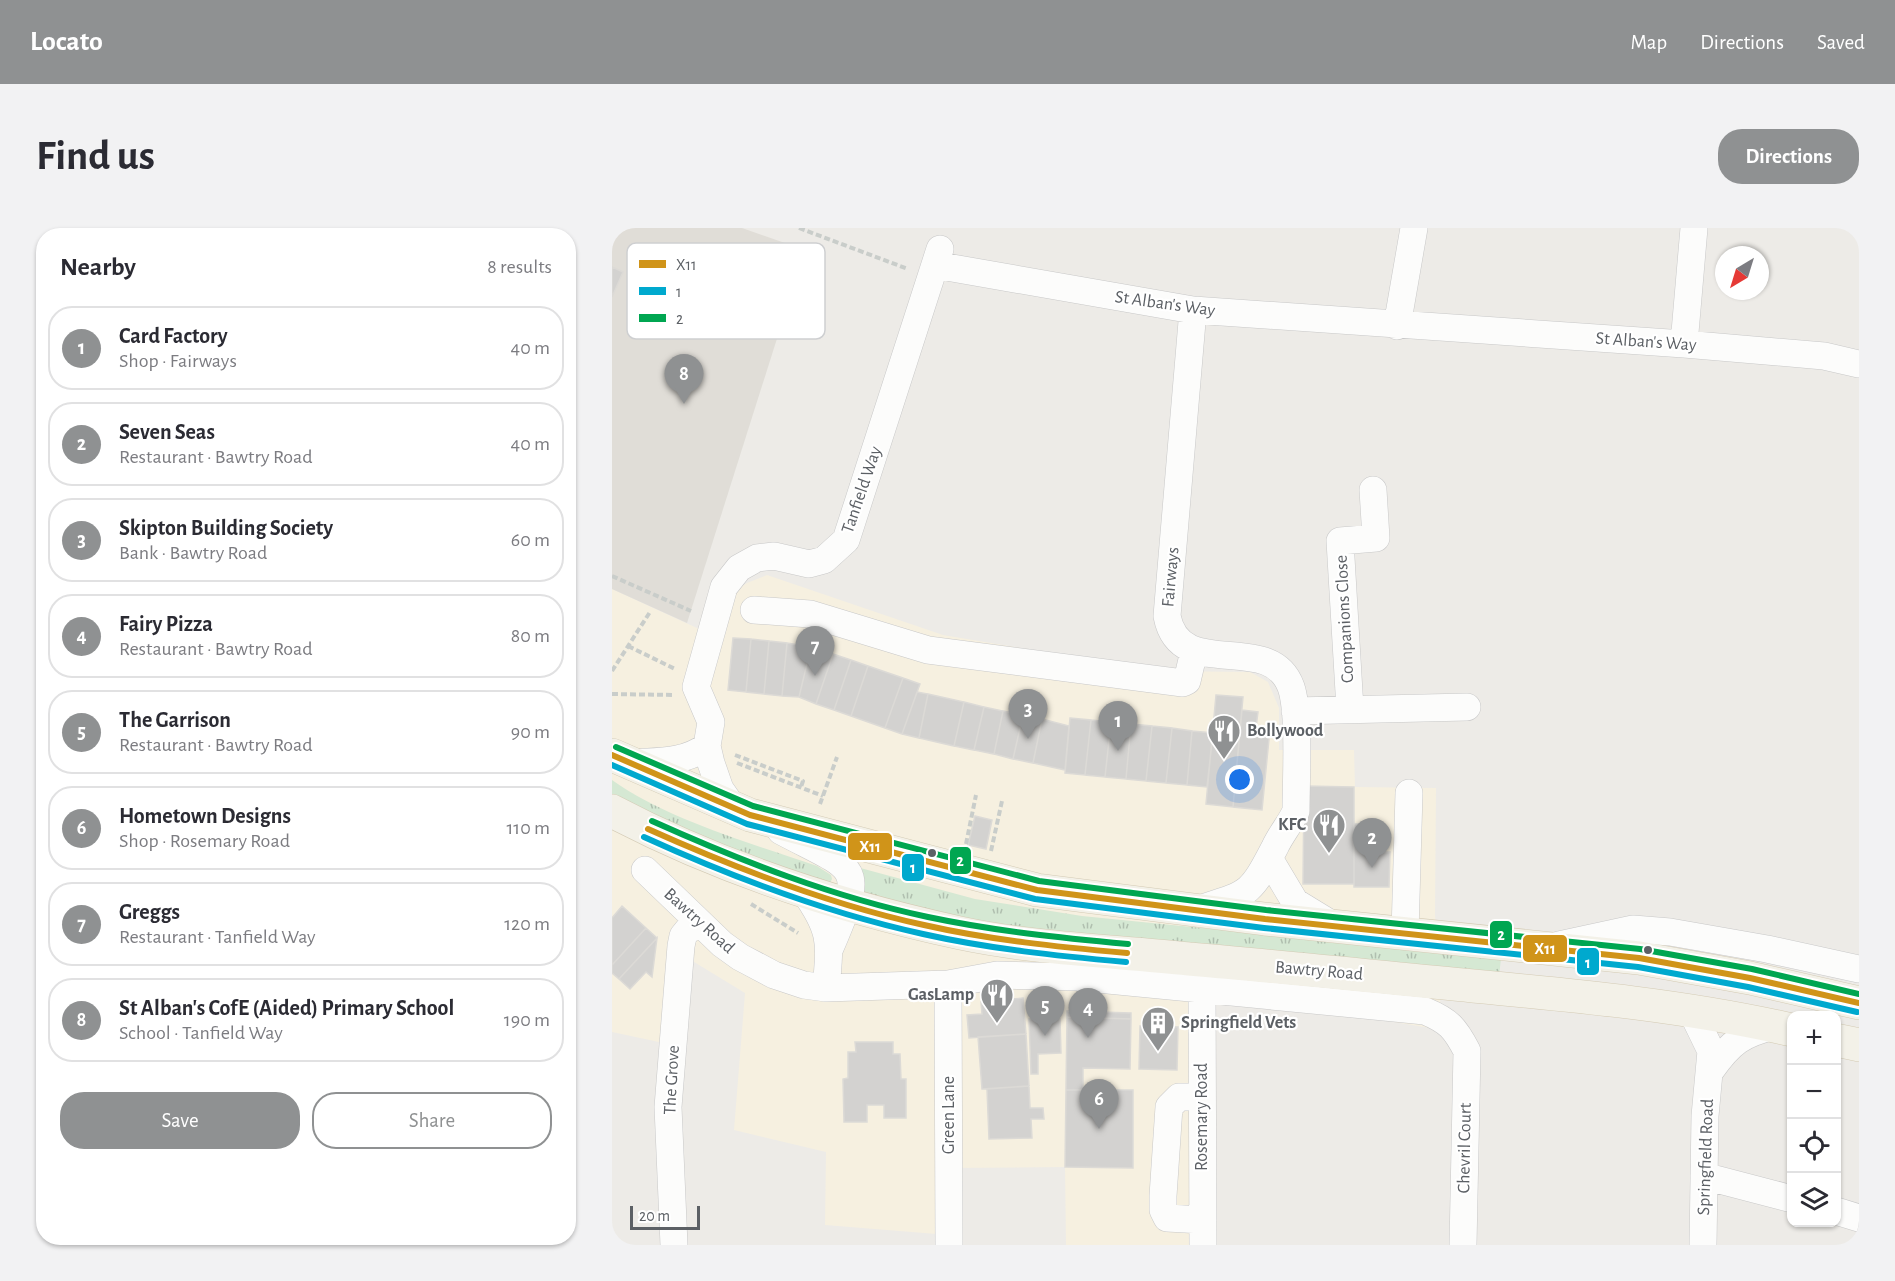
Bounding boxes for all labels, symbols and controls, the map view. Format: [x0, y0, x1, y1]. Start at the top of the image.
text: Locato [30, 28, 103, 56]
text: Map [1631, 32, 1667, 53]
text: Directions [1700, 32, 1784, 53]
text: Saved [1817, 32, 1865, 53]
button: Directions [1718, 129, 1859, 184]
text: Find us [36, 135, 155, 177]
legend [627, 243, 825, 339]
north arrow [1715, 246, 1769, 300]
text: Nearby [60, 254, 136, 280]
text: 8 results [487, 257, 552, 277]
text: X11 [676, 257, 697, 273]
text: 1 [676, 284, 682, 300]
street label: St Alban's Way [1114, 288, 1217, 320]
text: 2 [676, 311, 683, 327]
text: Card Factory [119, 325, 228, 347]
street label: St Alban's Way [1595, 329, 1697, 355]
text: 1 [78, 338, 85, 358]
text: 40 m [511, 338, 550, 358]
text: Shop · Fairways [119, 351, 237, 371]
pin: 8 [664, 354, 704, 404]
text: Seven Seas [119, 421, 215, 443]
text: 2 [77, 434, 86, 454]
text: 40 m [511, 434, 550, 454]
street label: Tanfield Way [839, 444, 885, 536]
text: Restaurant · Bawtry Road [119, 447, 313, 467]
text: Skipton Building Society [119, 517, 333, 539]
text: 3 [77, 530, 86, 550]
text: 60 m [511, 530, 550, 550]
text: Bank · Bawtry Road [119, 543, 267, 563]
street label: Fairways [1159, 546, 1183, 608]
street label: Companions Close [1333, 555, 1357, 683]
text: Fairy Pizza [119, 613, 213, 635]
text: 4 [76, 626, 87, 646]
text: 80 m [511, 626, 550, 646]
pin: 7 [796, 626, 834, 676]
text: Restaurant · Bawtry Road [119, 639, 313, 659]
pin: 3 [1008, 690, 1048, 739]
pin: 1 [1098, 702, 1138, 751]
text: The Garrison [119, 709, 231, 731]
restaurant icon: Bollywood [1206, 713, 1242, 760]
text: 5 [77, 722, 86, 742]
text: 90 m [511, 722, 550, 742]
place label: Bollywood [1247, 722, 1324, 740]
text: Restaurant · Bawtry Road [119, 735, 313, 755]
your location [1225, 765, 1254, 794]
text: Hometown Designs [119, 805, 291, 827]
restaurant icon: KFC [1311, 807, 1347, 854]
place label: KFC [1278, 816, 1307, 834]
text: 6 [77, 818, 86, 838]
text: 110 m [506, 818, 550, 838]
pin: 2 [1352, 818, 1392, 868]
text: Shop · Rosemary Road [119, 831, 290, 851]
line badge: X11 [847, 832, 893, 861]
text: X11 [859, 839, 881, 855]
line badge: 2 [949, 846, 972, 875]
unlabelled marker [926, 847, 938, 859]
line badge: 1 [901, 853, 925, 882]
text: 2 [956, 853, 964, 869]
text: 1 [910, 860, 916, 876]
street label: Bawtry Road [660, 885, 738, 957]
text: Greggs [119, 901, 180, 923]
text: 7 [77, 914, 86, 934]
text: 120 m [504, 914, 550, 934]
line badge: 2 [1489, 920, 1513, 949]
text: Restaurant · Tanfield Way [119, 927, 316, 947]
text: 2 [1497, 927, 1505, 943]
line badge: X11 [1522, 934, 1568, 963]
text: X11 [1534, 941, 1556, 957]
unlabelled marker [1642, 944, 1654, 956]
line badge: 1 [1576, 947, 1600, 976]
text: 1 [1585, 955, 1591, 971]
street label: Bawtry Road [1274, 958, 1364, 984]
restaurant icon: GasLamp [979, 977, 1015, 1024]
place label: GasLamp [908, 986, 974, 1004]
pin: 5 [1026, 986, 1064, 1036]
pin: 4 [1068, 988, 1108, 1038]
text: St Alban's CofE (Aided) Primary School [119, 997, 454, 1019]
building icon: Springfield Vets [1140, 1005, 1176, 1052]
text: 8 [77, 1010, 86, 1030]
text: 190 m [504, 1010, 550, 1030]
map controls [1787, 1011, 1841, 1227]
button: + [1787, 1011, 1841, 1065]
place label: Springfield Vets [1181, 1014, 1296, 1032]
text: School · Tanfield Way [119, 1023, 283, 1043]
street label: The Grove [661, 1045, 683, 1115]
street label: Rosemary Road [1193, 1063, 1211, 1171]
button: − [1787, 1065, 1841, 1119]
street label: Green Lane [940, 1076, 958, 1154]
pin: 6 [1080, 1080, 1118, 1129]
button: Save [60, 1092, 300, 1149]
button: Share [312, 1092, 552, 1149]
street label: Springfield Road [1695, 1098, 1717, 1216]
street label: Chevril Court [1455, 1102, 1475, 1193]
button: locate [1787, 1119, 1841, 1173]
button: layers [1787, 1173, 1841, 1227]
scale bar [630, 1203, 700, 1230]
text: 20 m [639, 1208, 670, 1224]

